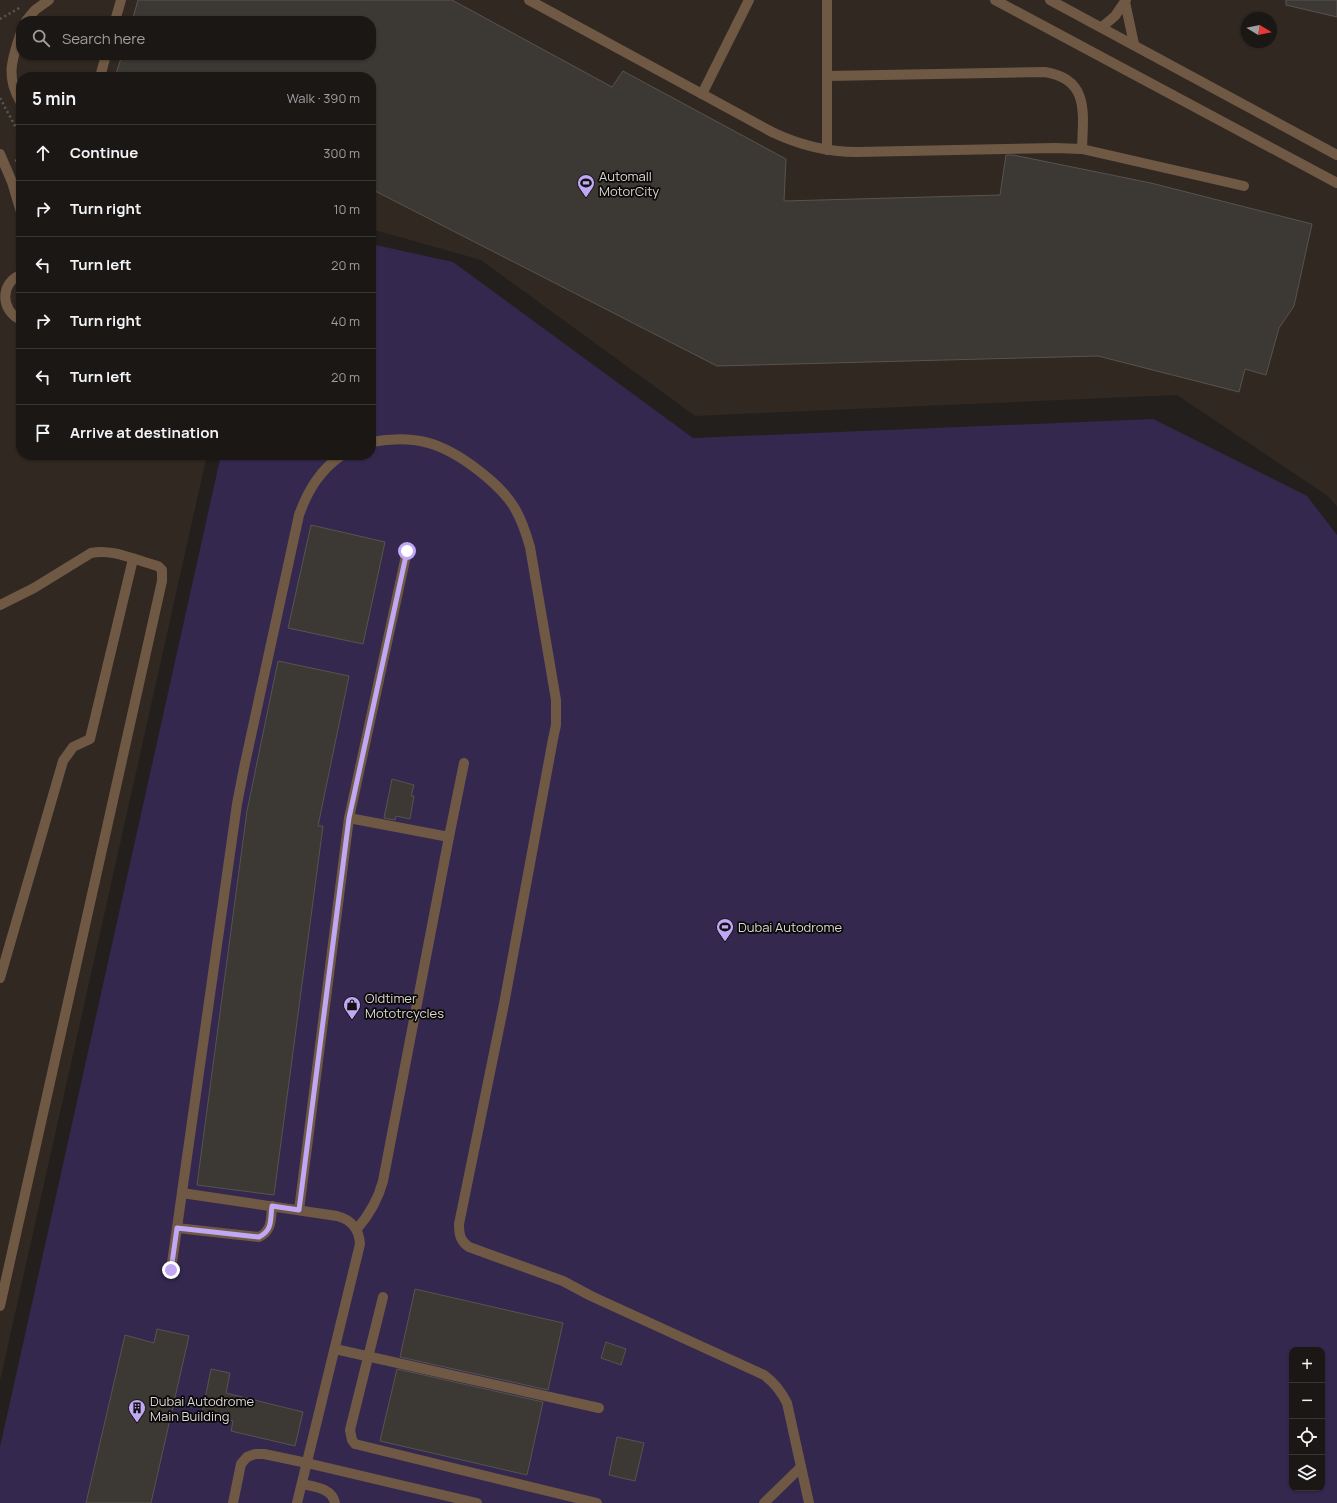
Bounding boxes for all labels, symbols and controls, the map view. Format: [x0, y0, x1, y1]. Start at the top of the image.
north arrow [1241, 12, 1277, 48]
search box [16, 16, 376, 60]
icon: search [30, 27, 52, 49]
text: Search here [62, 28, 145, 49]
text: 5 min [32, 87, 76, 110]
text: Walk · 390 m [287, 89, 360, 107]
icon: ahead [32, 142, 54, 164]
text: Continue [70, 142, 138, 163]
text: 300 m [323, 144, 360, 162]
place label: Automall MotorCity [599, 167, 659, 200]
sports icon: Automall MotorCity [576, 173, 596, 198]
icon: right [32, 198, 54, 220]
text: Turn right [70, 198, 141, 219]
text: 10 m [333, 200, 360, 218]
icon: left [32, 254, 54, 276]
text: Turn left [70, 254, 132, 275]
text: 20 m [331, 256, 360, 274]
icon: right [32, 310, 54, 332]
text: Turn right [70, 310, 141, 331]
text: 40 m [331, 312, 360, 330]
icon: left [32, 366, 54, 388]
text: Turn left [70, 366, 132, 387]
text: 20 m [331, 368, 360, 386]
icon: arrive [32, 422, 54, 444]
text: Arrive at destination [70, 422, 219, 443]
route start [398, 542, 416, 560]
sports icon: Dubai Autodrome [715, 917, 735, 942]
place label: Dubai Autodrome [738, 918, 843, 936]
place label: Oldtimer Mototrcycles [365, 989, 444, 1022]
shop icon: Oldtimer Mototrcycles [342, 995, 362, 1020]
route end [162, 1261, 180, 1279]
map controls [1289, 1347, 1325, 1491]
button: + [1289, 1347, 1325, 1383]
button: − [1289, 1383, 1325, 1419]
place label: Dubai Autodrome Main Building [150, 1392, 255, 1425]
building icon: Dubai Autodrome Main Building [127, 1398, 147, 1423]
button: locate [1289, 1419, 1325, 1455]
button: layers [1289, 1455, 1325, 1491]

